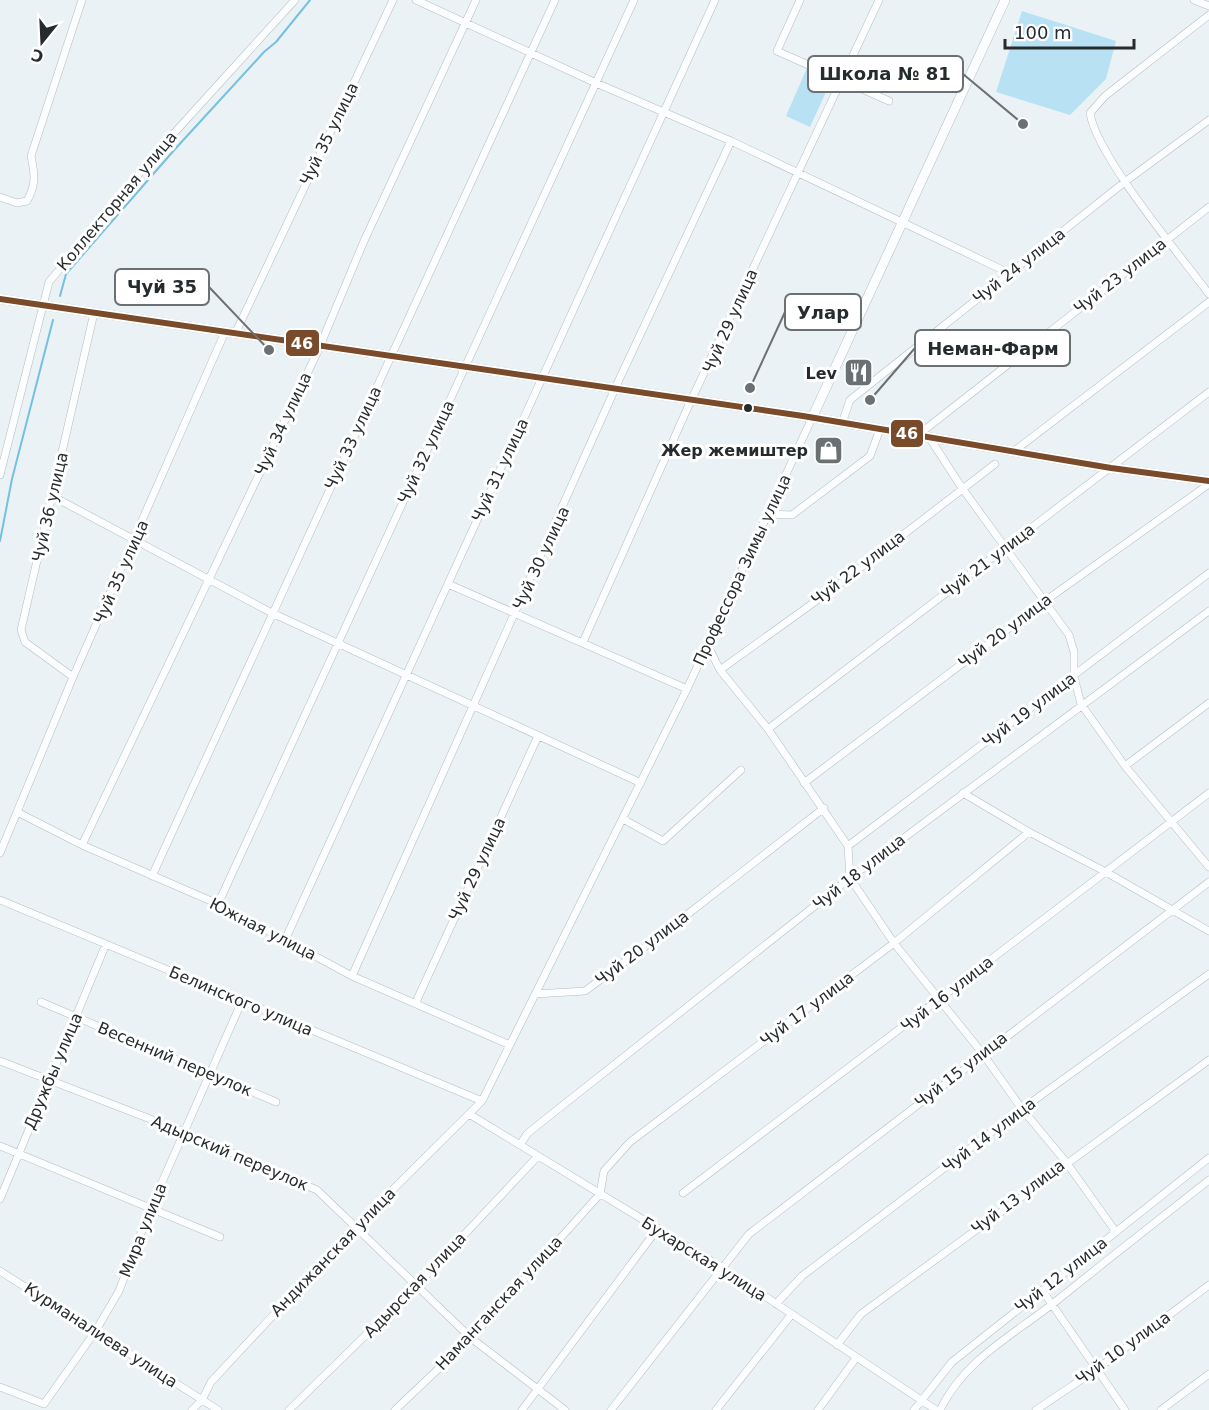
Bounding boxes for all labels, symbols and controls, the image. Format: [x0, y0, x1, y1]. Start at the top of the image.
north arrow [12, 12, 72, 72]
scale bar [1005, 12, 1134, 50]
text: 100 m [1014, 22, 1072, 43]
text: С [29, 45, 46, 67]
callout: Школа № 81 [808, 56, 963, 92]
text: Школа № 81 [819, 63, 951, 84]
street label: Чуй 35 улица [296, 79, 362, 189]
street label: Коллекторная улица [53, 127, 181, 275]
street label: Чуй 24 улица [969, 224, 1069, 308]
street label: Чуй 23 улица [1070, 234, 1170, 318]
street label: Чуй 29 улица [699, 266, 761, 376]
callout: Чуй 35 [115, 269, 209, 305]
text: Чуй 35 [127, 276, 197, 297]
callout: Улар [785, 294, 861, 330]
text: Улар [797, 302, 849, 323]
line badge: 46 [285, 329, 320, 357]
callout: Неман-Фарм [915, 330, 1070, 366]
text: 46 [291, 334, 313, 353]
text: Неман-Фарм [927, 338, 1059, 359]
restaurant icon: Lev [842, 357, 874, 389]
place label: Lev [806, 364, 838, 383]
street label: Чуй 34 улица [251, 369, 315, 479]
street label: Чуй 33 улица [321, 383, 385, 493]
street label: Чуй 32 улица [394, 397, 458, 507]
unlabelled marker [742, 402, 754, 414]
street label: Чуй 31 улица [468, 415, 532, 525]
line badge: 46 [890, 419, 924, 448]
text: 46 [896, 424, 918, 443]
shop icon: Жер жемиштер [813, 434, 845, 466]
place label: Жер жемиштер [661, 441, 808, 460]
street label: Чуй 36 улица [28, 450, 72, 564]
street label: Профессора Зимы улица [689, 471, 795, 669]
street label: Чуй 30 улица [509, 503, 573, 613]
street label: Чуй 35 улица [90, 517, 152, 627]
street label: Чуй 21 улица [937, 520, 1039, 602]
street label: Чуй 22 улица [807, 527, 909, 609]
street label: Чуй 20 улица [954, 590, 1056, 672]
street label: Чуй 19 улица [978, 669, 1080, 751]
street label: Чуй 29 улица [445, 814, 509, 924]
street label: Чуй 18 улица [809, 830, 909, 914]
street label: Южная улица [206, 894, 320, 964]
street label: Чуй 20 улица [591, 907, 693, 989]
street label: Чуй 16 улица [897, 952, 997, 1036]
street label: Белинского улица [166, 962, 316, 1040]
street label: Чуй 17 улица [756, 968, 858, 1050]
street label: Дружбы улица [20, 1010, 86, 1132]
street label: Весенний переулок [95, 1018, 255, 1100]
street label: Чуй 15 улица [911, 1028, 1011, 1112]
street label: Чуй 14 улица [938, 1094, 1040, 1176]
street label: Адырский переулок [149, 1111, 312, 1195]
street label: Чуй 13 улица [967, 1156, 1069, 1238]
street label: Мира улица [115, 1180, 171, 1280]
street label: Андижанская улица [267, 1184, 399, 1320]
street label: Бухарская улица [638, 1213, 770, 1305]
street label: Адырская улица [360, 1229, 470, 1341]
street label: Наманганская улица [432, 1232, 566, 1374]
street label: Чуй 12 улица [1011, 1233, 1111, 1317]
street label: Курманалиева улица [21, 1278, 181, 1392]
street label: Чуй 10 улица [1072, 1307, 1174, 1389]

